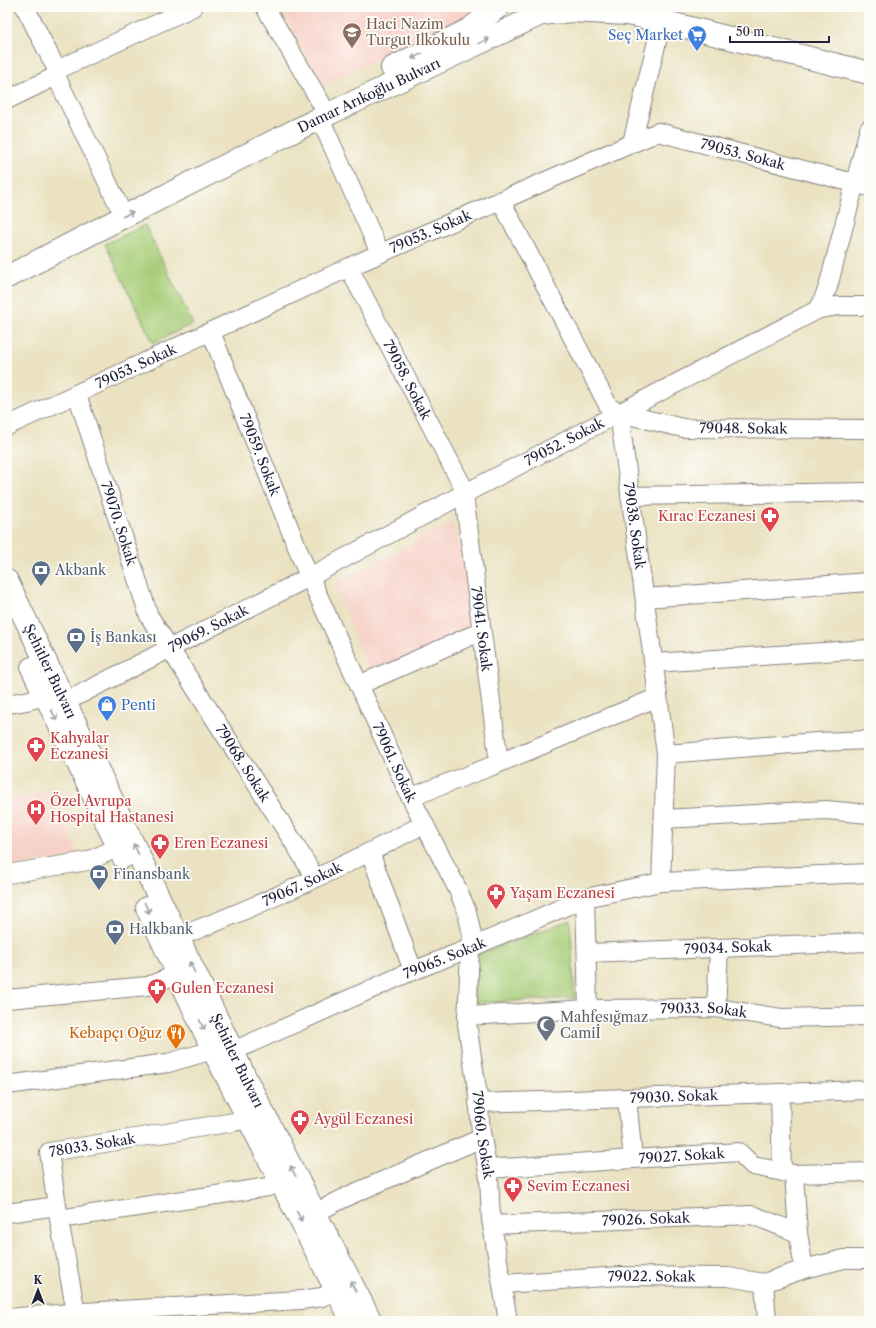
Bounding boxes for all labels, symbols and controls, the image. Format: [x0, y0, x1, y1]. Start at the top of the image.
place label: Haci Nazim Turgut Ilkokulu [366, 15, 471, 49]
scale bar [730, 18, 829, 44]
school or university icon: Haci Nazim Turgut Ilkokulu [341, 21, 363, 49]
supermarket icon: Seç Market [686, 24, 708, 52]
text: 50 m [736, 24, 765, 39]
place label: Seç Market [608, 26, 683, 44]
one-way arrow [478, 36, 490, 44]
one-way arrow [411, 52, 423, 60]
street label: Damar Arıkoğlu Bulvarı [295, 54, 443, 137]
street label: 79053. Sokak [698, 134, 788, 174]
street label: 79053. Sokak [387, 205, 475, 257]
one-way arrow [122, 210, 134, 217]
street label: 79058. Sokak [379, 337, 436, 424]
street label: 79053. Sokak [93, 339, 180, 393]
street label: 79059. Sokak [236, 411, 285, 499]
street label: 79052. Sokak [521, 413, 608, 470]
street label: 79048. Sokak [699, 419, 788, 438]
street label: 79070. Sokak [97, 479, 141, 568]
street label: 79038. Sokak [620, 481, 650, 571]
pharmacy icon: Kırac Eczanesi [759, 505, 781, 533]
place label: Kırac Eczanesi [658, 507, 756, 525]
bank icon: Akbank [30, 559, 52, 587]
place label: Akbank [54, 561, 107, 579]
street label: 79041. Sokak [467, 585, 496, 673]
street label: 79069. Sokak [165, 600, 252, 657]
street label: Şehitler Bulvarı [20, 621, 81, 721]
bank icon: İş Bankası [65, 626, 87, 654]
place label: İş Bankası [90, 628, 157, 646]
shop icon: Penti [96, 694, 118, 722]
place label: Penti [121, 696, 156, 714]
one-way arrow [51, 708, 58, 720]
street label: 79061. Sokak [369, 720, 421, 806]
street label: 79068. Sokak [212, 721, 275, 806]
place label: Kahyalar Eczanesi [50, 729, 109, 763]
pharmacy icon: Kahyalar Eczanesi [25, 735, 47, 763]
place label: Özel Avrupa Hospital Hastanesi [50, 792, 174, 826]
hospital icon: Özel Avrupa Hospital Hastanesi [25, 798, 47, 826]
pharmacy icon: Eren Eczanesi [149, 832, 171, 860]
place label: Eren Eczanesi [174, 834, 268, 852]
one-way arrow [132, 844, 139, 856]
street label: 79067. Sokak [260, 858, 346, 910]
bank icon: Finansbank [88, 863, 110, 891]
place label: Finansbank [113, 865, 191, 883]
pharmacy icon: Yaşam Eczanesi [485, 882, 507, 910]
place label: Yaşam Eczanesi [509, 884, 615, 902]
one-way arrow [144, 901, 151, 913]
bank icon: Halkbank [104, 918, 126, 946]
place label: Halkbank [129, 920, 194, 938]
street label: 79065. Sokak [401, 933, 489, 983]
street label: 79034. Sokak [684, 937, 773, 958]
one-way arrow [188, 961, 195, 973]
pharmacy icon: Gulen Eczanesi [146, 977, 168, 1005]
place label: Gulen Eczanesi [171, 979, 274, 997]
street label: 79033. Sokak [660, 999, 749, 1022]
place label: Mahfesığmaz Camiİ [560, 1008, 648, 1042]
street label: Şehitler Bulvarı [207, 1010, 268, 1111]
mosque icon: Mahfesığmaz Camiİ [535, 1014, 557, 1042]
one-way arrow [199, 1019, 206, 1031]
restaurant icon: Kebapçı Oğuz [165, 1022, 187, 1050]
place label: Kebapçı Oğuz [69, 1024, 162, 1042]
street label: 79030. Sokak [630, 1086, 719, 1107]
street label: 79060. Sokak [468, 1090, 498, 1181]
pharmacy icon: Aygül Eczanesi [289, 1108, 311, 1136]
place label: Aygül Eczanesi [313, 1110, 413, 1128]
street label: 78033. Sokak [48, 1129, 138, 1161]
street label: 79027. Sokak [638, 1144, 726, 1168]
one-way arrow [289, 1165, 296, 1177]
pharmacy icon: Sevim Eczanesi [502, 1175, 524, 1203]
place label: Sevim Eczanesi [527, 1177, 630, 1195]
street label: 79026. Sokak [602, 1208, 691, 1230]
one-way arrow [295, 1210, 303, 1222]
street label: 79022. Sokak [607, 1267, 697, 1286]
north arrow [18, 1270, 58, 1310]
text: K [34, 1273, 44, 1287]
one-way arrow [349, 1280, 357, 1292]

